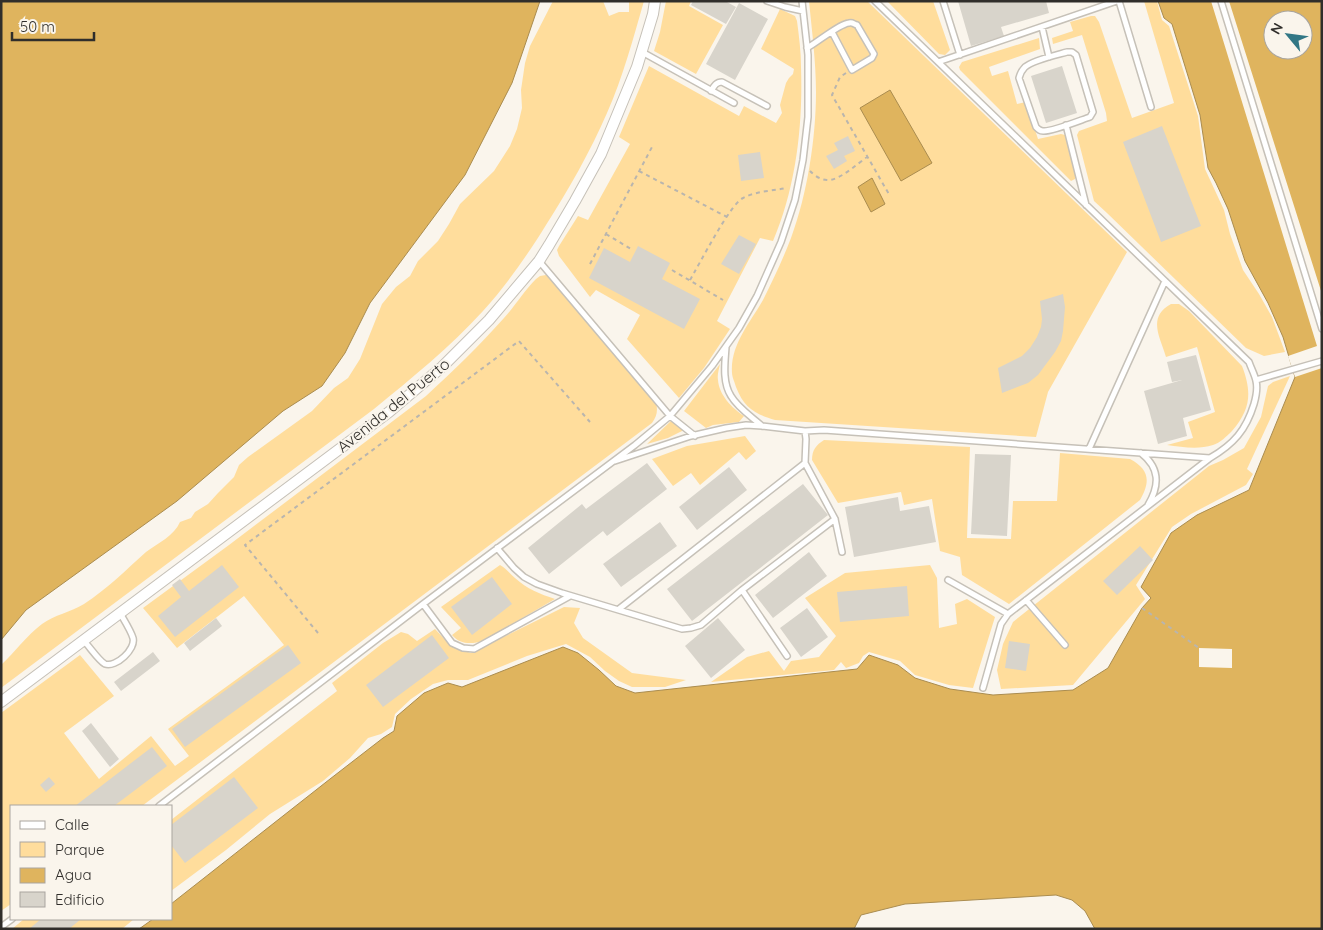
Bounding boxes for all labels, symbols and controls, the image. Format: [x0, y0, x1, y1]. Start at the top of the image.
scale bar [12, 10, 95, 42]
north arrow [1263, 10, 1313, 60]
text: 50 m [20, 17, 55, 36]
text: N [1266, 20, 1287, 38]
street label: Avenida del Puerto [333, 353, 453, 457]
legend [10, 805, 172, 920]
text: Calle [55, 815, 89, 834]
text: Parque [55, 840, 105, 859]
text: Agua [55, 865, 92, 884]
text: Edificio [55, 890, 104, 909]

